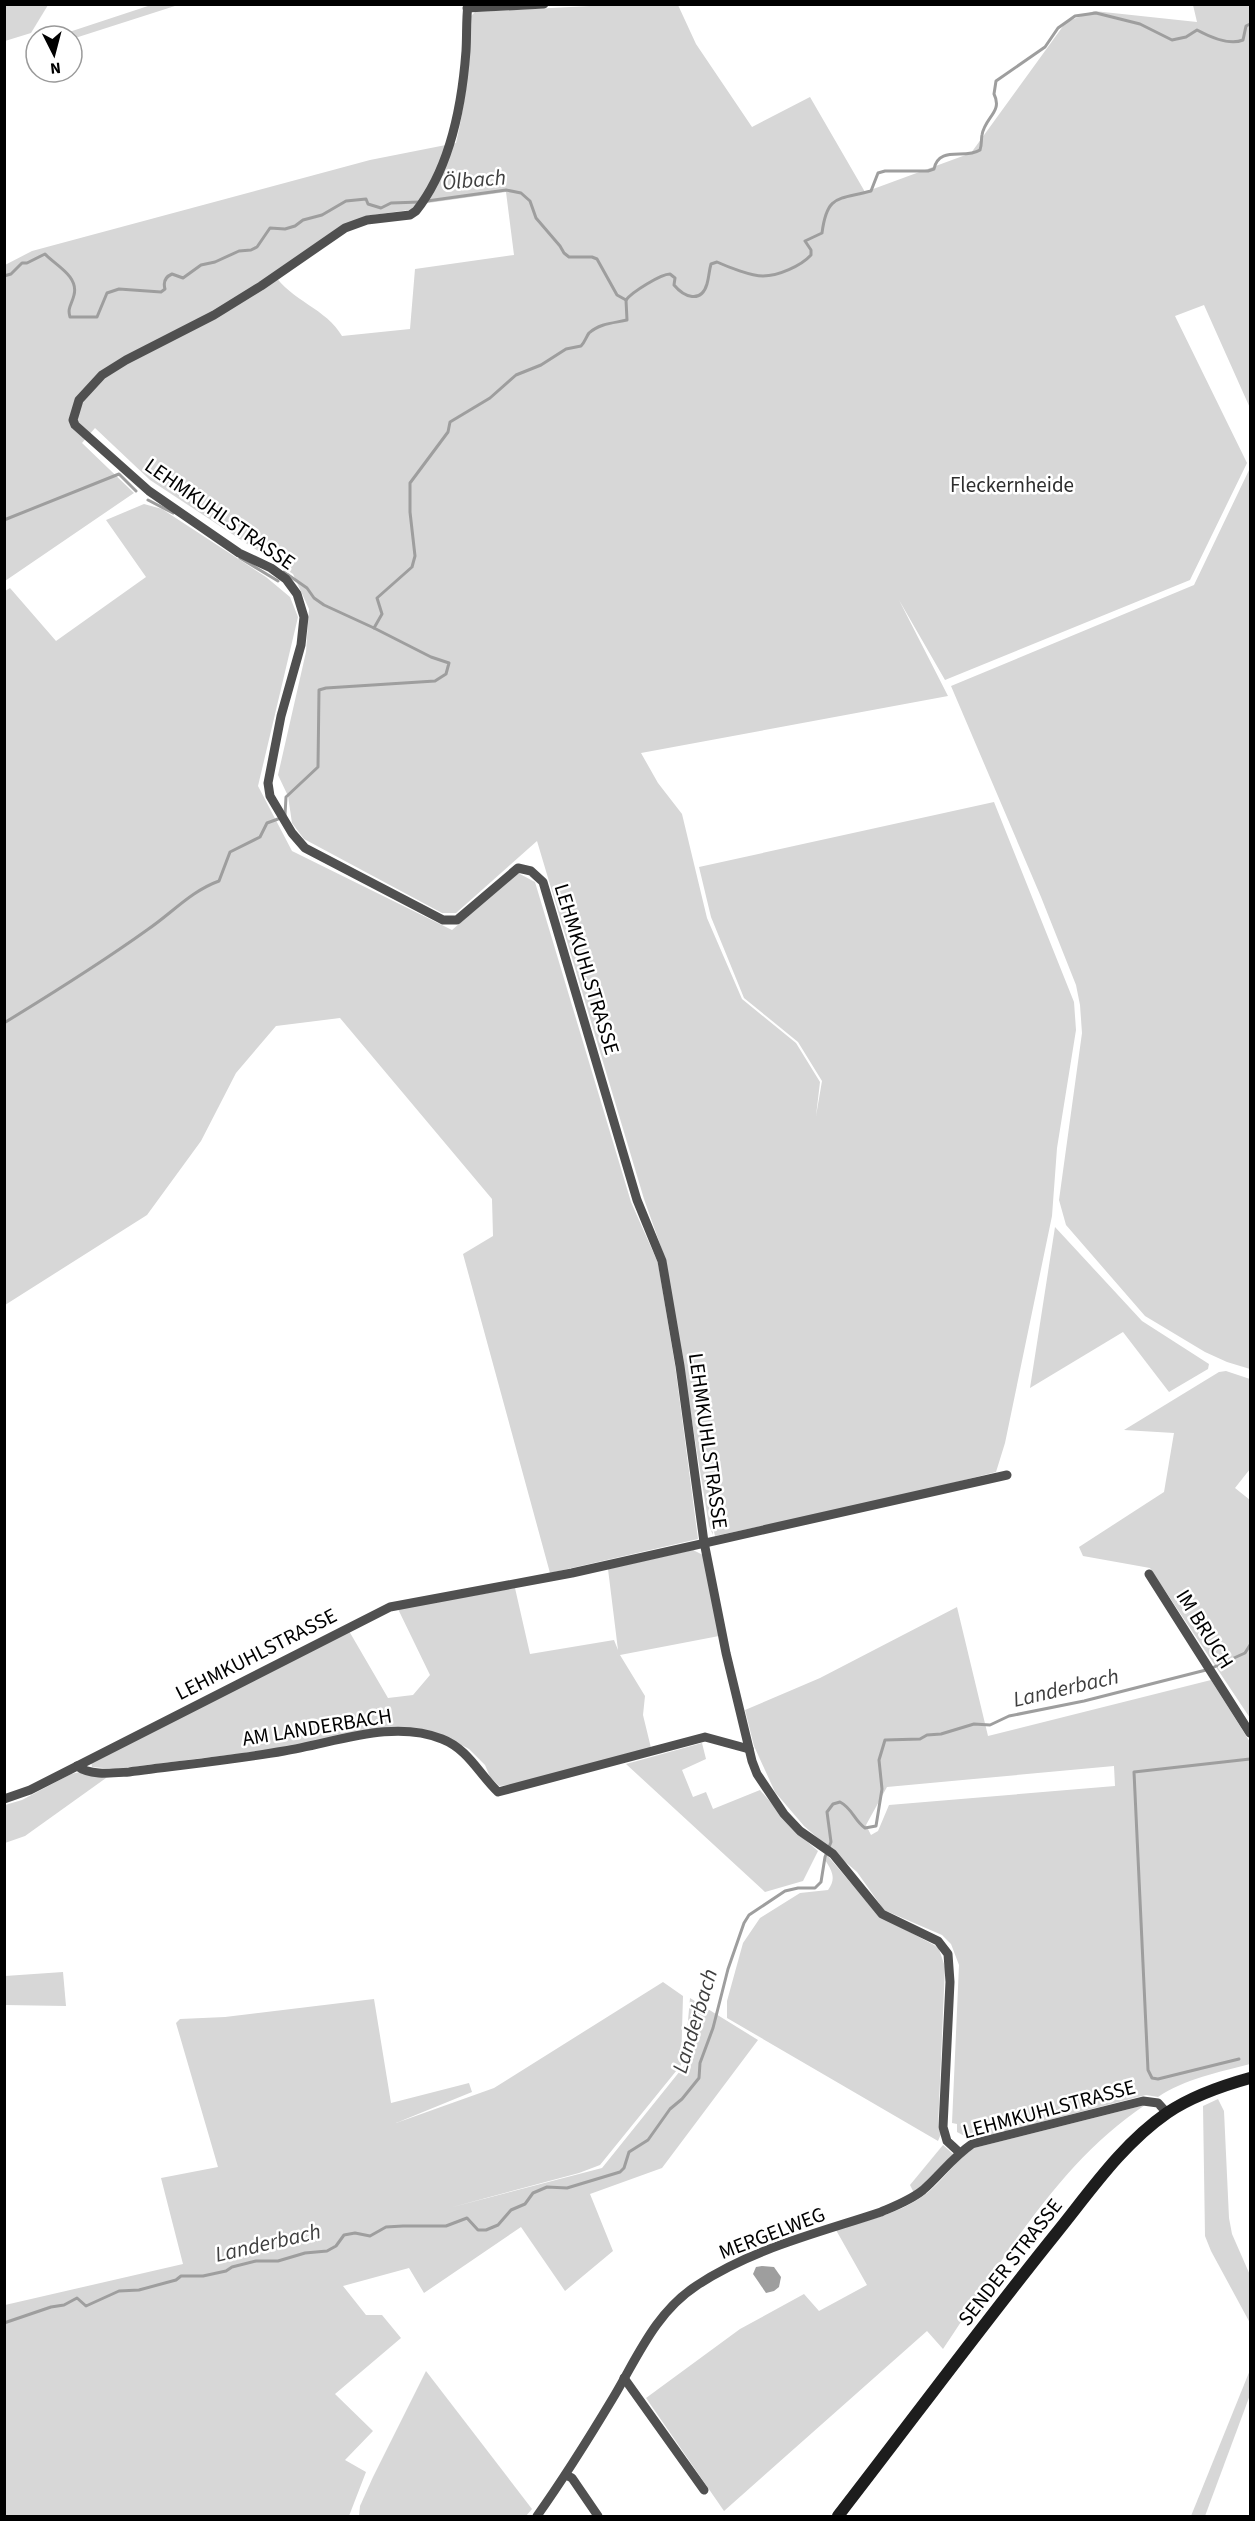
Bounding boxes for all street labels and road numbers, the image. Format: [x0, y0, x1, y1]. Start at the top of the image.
street label: LEHMKUHLSTRASSE [139, 451, 301, 577]
street label: LEHMKUHLSTRASSE [547, 880, 627, 1058]
street label: LEHMKUHLSTRASSE [681, 1351, 735, 1531]
street label: IM BRUCH [1169, 1584, 1241, 1674]
street label: LEHMKUHLSTRASSE [170, 1600, 342, 1708]
street label: AM LANDERBACH [240, 1700, 394, 1754]
street label: LEHMKUHLSTRASSE [959, 2072, 1139, 2146]
street label: SENDER STRASSE [951, 2192, 1069, 2332]
street label: MERGELWEG [714, 2199, 830, 2267]

